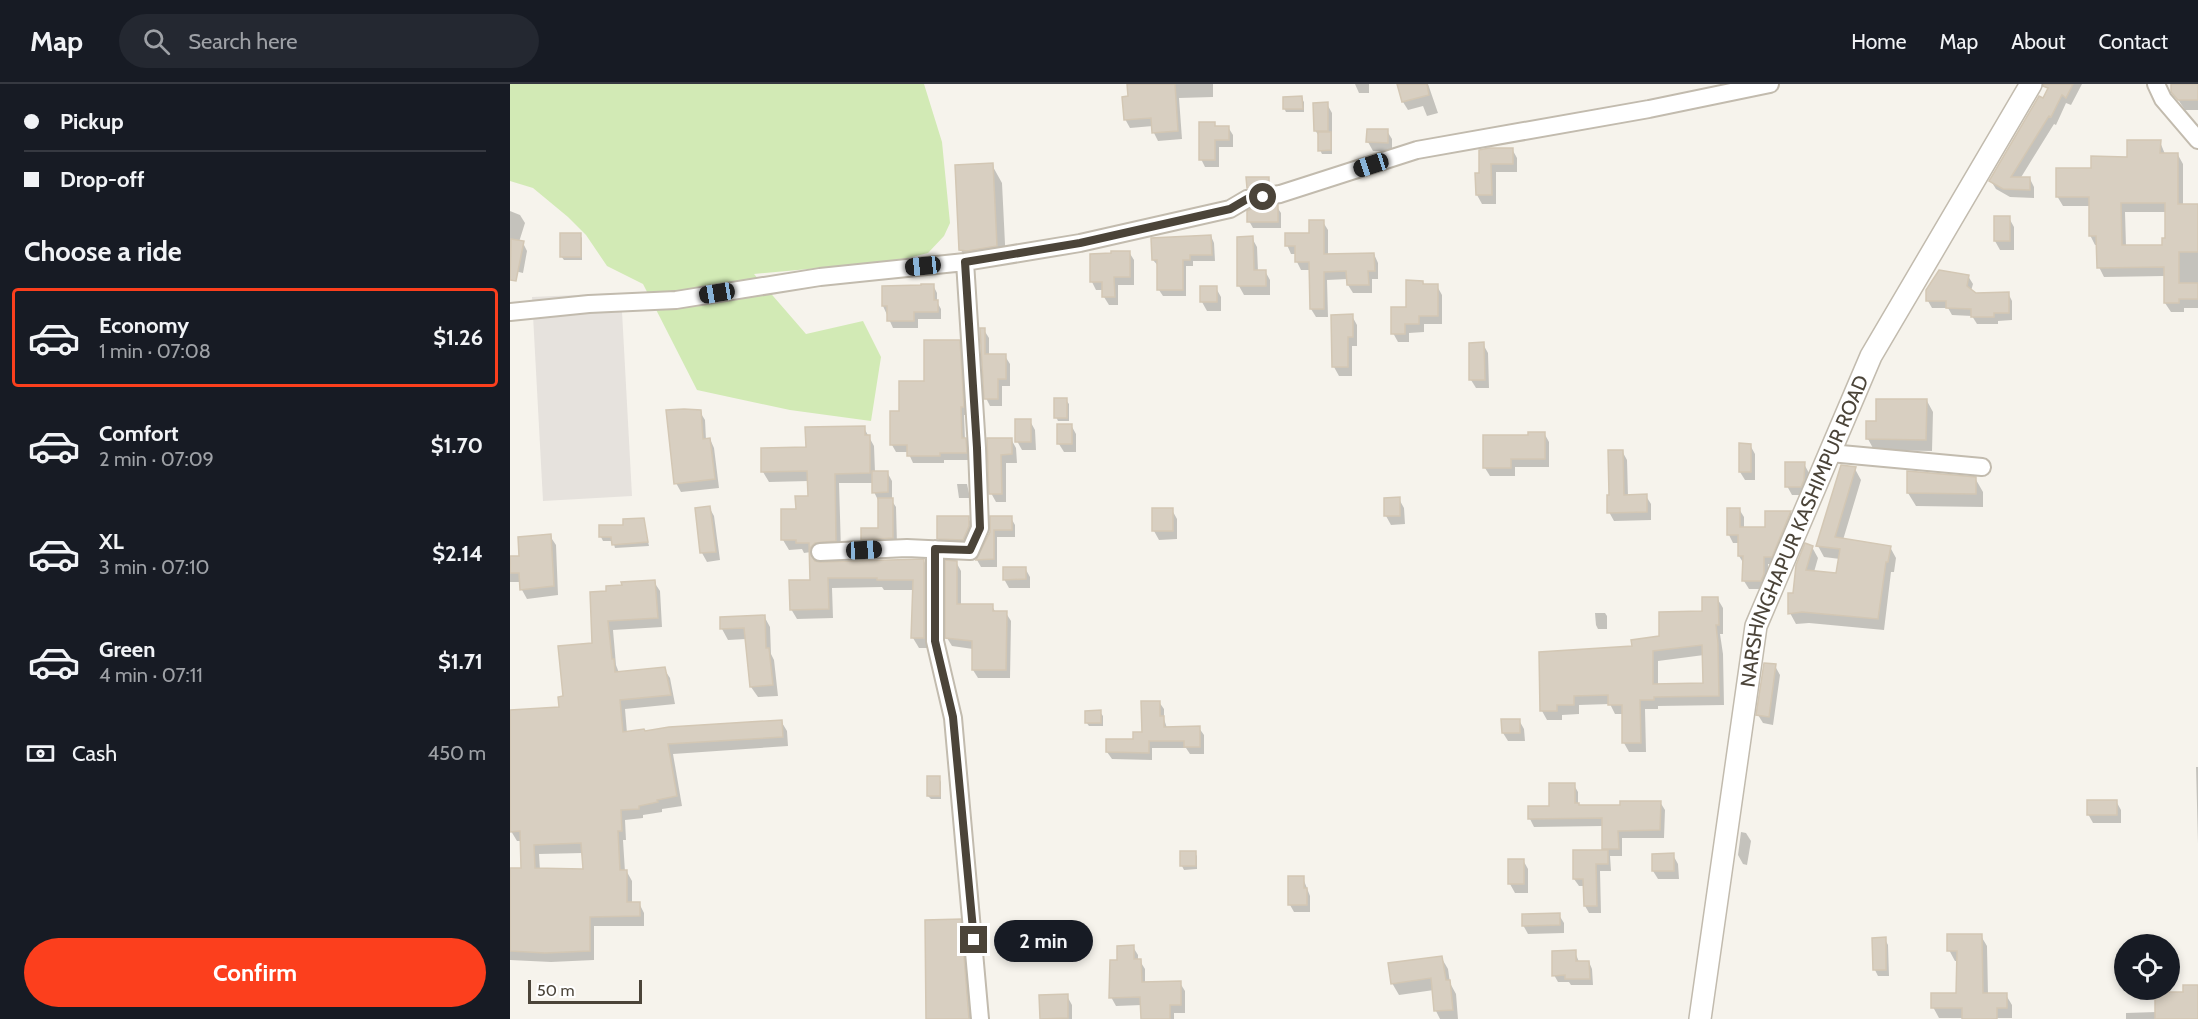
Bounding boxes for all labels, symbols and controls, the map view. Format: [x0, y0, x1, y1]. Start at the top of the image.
search box [119, 14, 539, 68]
text: Map [30, 24, 83, 58]
icon: search [140, 25, 173, 58]
text: Search here [188, 28, 297, 55]
text: Home [1851, 29, 1907, 54]
text: Map [1940, 29, 1978, 54]
text: About [2011, 29, 2065, 54]
text: Contact [2098, 29, 2168, 54]
text: Pickup [60, 108, 124, 135]
car [1351, 151, 1391, 179]
text: Drop-off [60, 166, 144, 193]
route start [1249, 183, 1276, 210]
text: Choose a ride [24, 235, 182, 268]
car [904, 255, 942, 277]
car [698, 281, 736, 305]
icon: car [27, 311, 81, 365]
text: Economy [99, 312, 189, 339]
text: $1.26 [433, 324, 483, 351]
text: 1 min · 07:08 [99, 339, 211, 363]
street label: NARSHINGHAPUR KASHIMPUR ROAD [1735, 371, 1873, 689]
icon: car [27, 419, 81, 473]
text: Comfort [99, 420, 178, 447]
text: $1.70 [431, 432, 483, 459]
text: 2 min · 07:09 [99, 447, 214, 471]
icon: car [27, 527, 81, 581]
text: XL [99, 528, 124, 555]
text: $2.14 [432, 540, 483, 567]
car [846, 540, 882, 560]
text: 3 min · 07:10 [99, 555, 209, 579]
icon: car [27, 635, 81, 689]
text: Green [99, 636, 155, 663]
text: $1.71 [438, 648, 483, 675]
text: 4 min · 07:11 [99, 663, 203, 687]
icon: cash [24, 737, 57, 770]
text: Cash [72, 740, 117, 767]
text: 450 m [428, 741, 486, 765]
callout: 2 min [995, 919, 1094, 961]
route end [960, 926, 987, 953]
text: 2 min [1019, 929, 1068, 953]
map controls [2114, 934, 2180, 1000]
button: locate [2114, 934, 2180, 1000]
button: Confirm [24, 938, 486, 1007]
scale bar [528, 977, 642, 1004]
text: 50 m [537, 981, 574, 1000]

